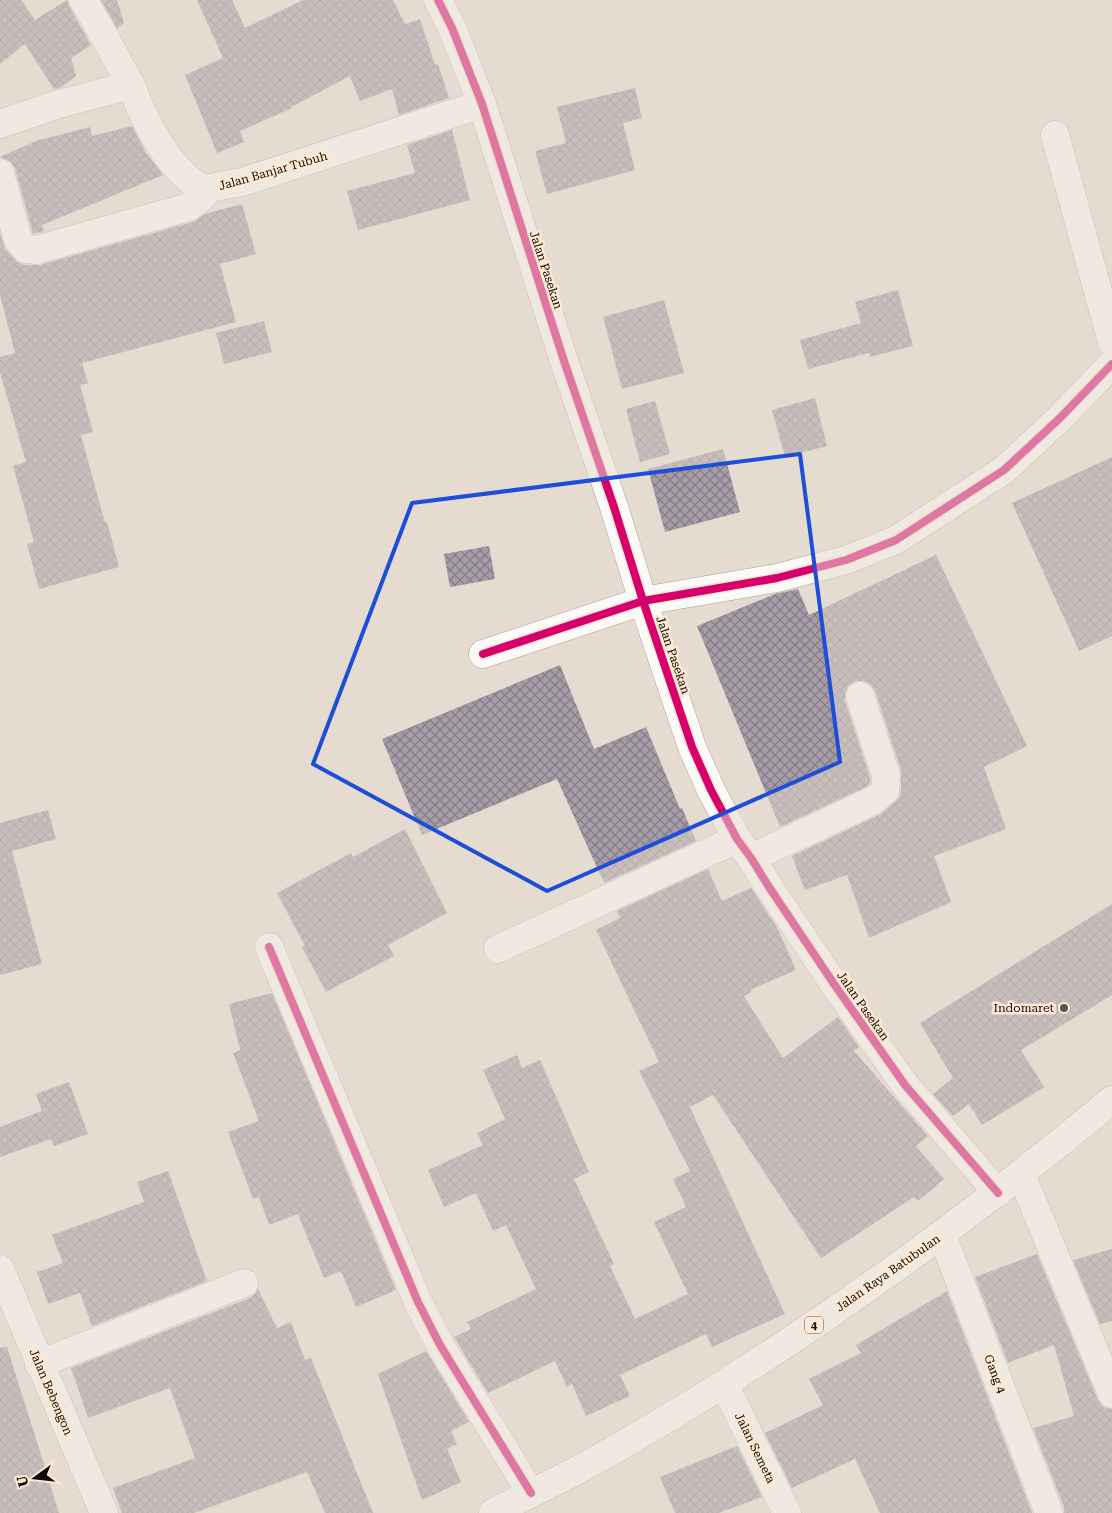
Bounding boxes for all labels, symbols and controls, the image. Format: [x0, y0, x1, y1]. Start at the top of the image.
street label: Jalan Banjar Tubuh [217, 149, 329, 193]
street label: Jalan Pasekan [527, 229, 565, 311]
street label: Jalan Pasekan [653, 614, 693, 696]
street label: Jalan Pasekan [834, 969, 892, 1044]
place label: Indomaret [993, 1001, 1055, 1015]
marker: Indomaret [1058, 1002, 1070, 1014]
street label: Jalan Raya Batubulan [833, 1231, 943, 1314]
road number: 4 [805, 1316, 823, 1334]
street label: Jalan Bebengon [27, 1347, 76, 1437]
street label: Gang 4 [981, 1353, 1009, 1396]
street label: Jalan Semeta [732, 1410, 778, 1486]
north arrow [10, 1453, 60, 1503]
text: U [13, 1474, 32, 1489]

